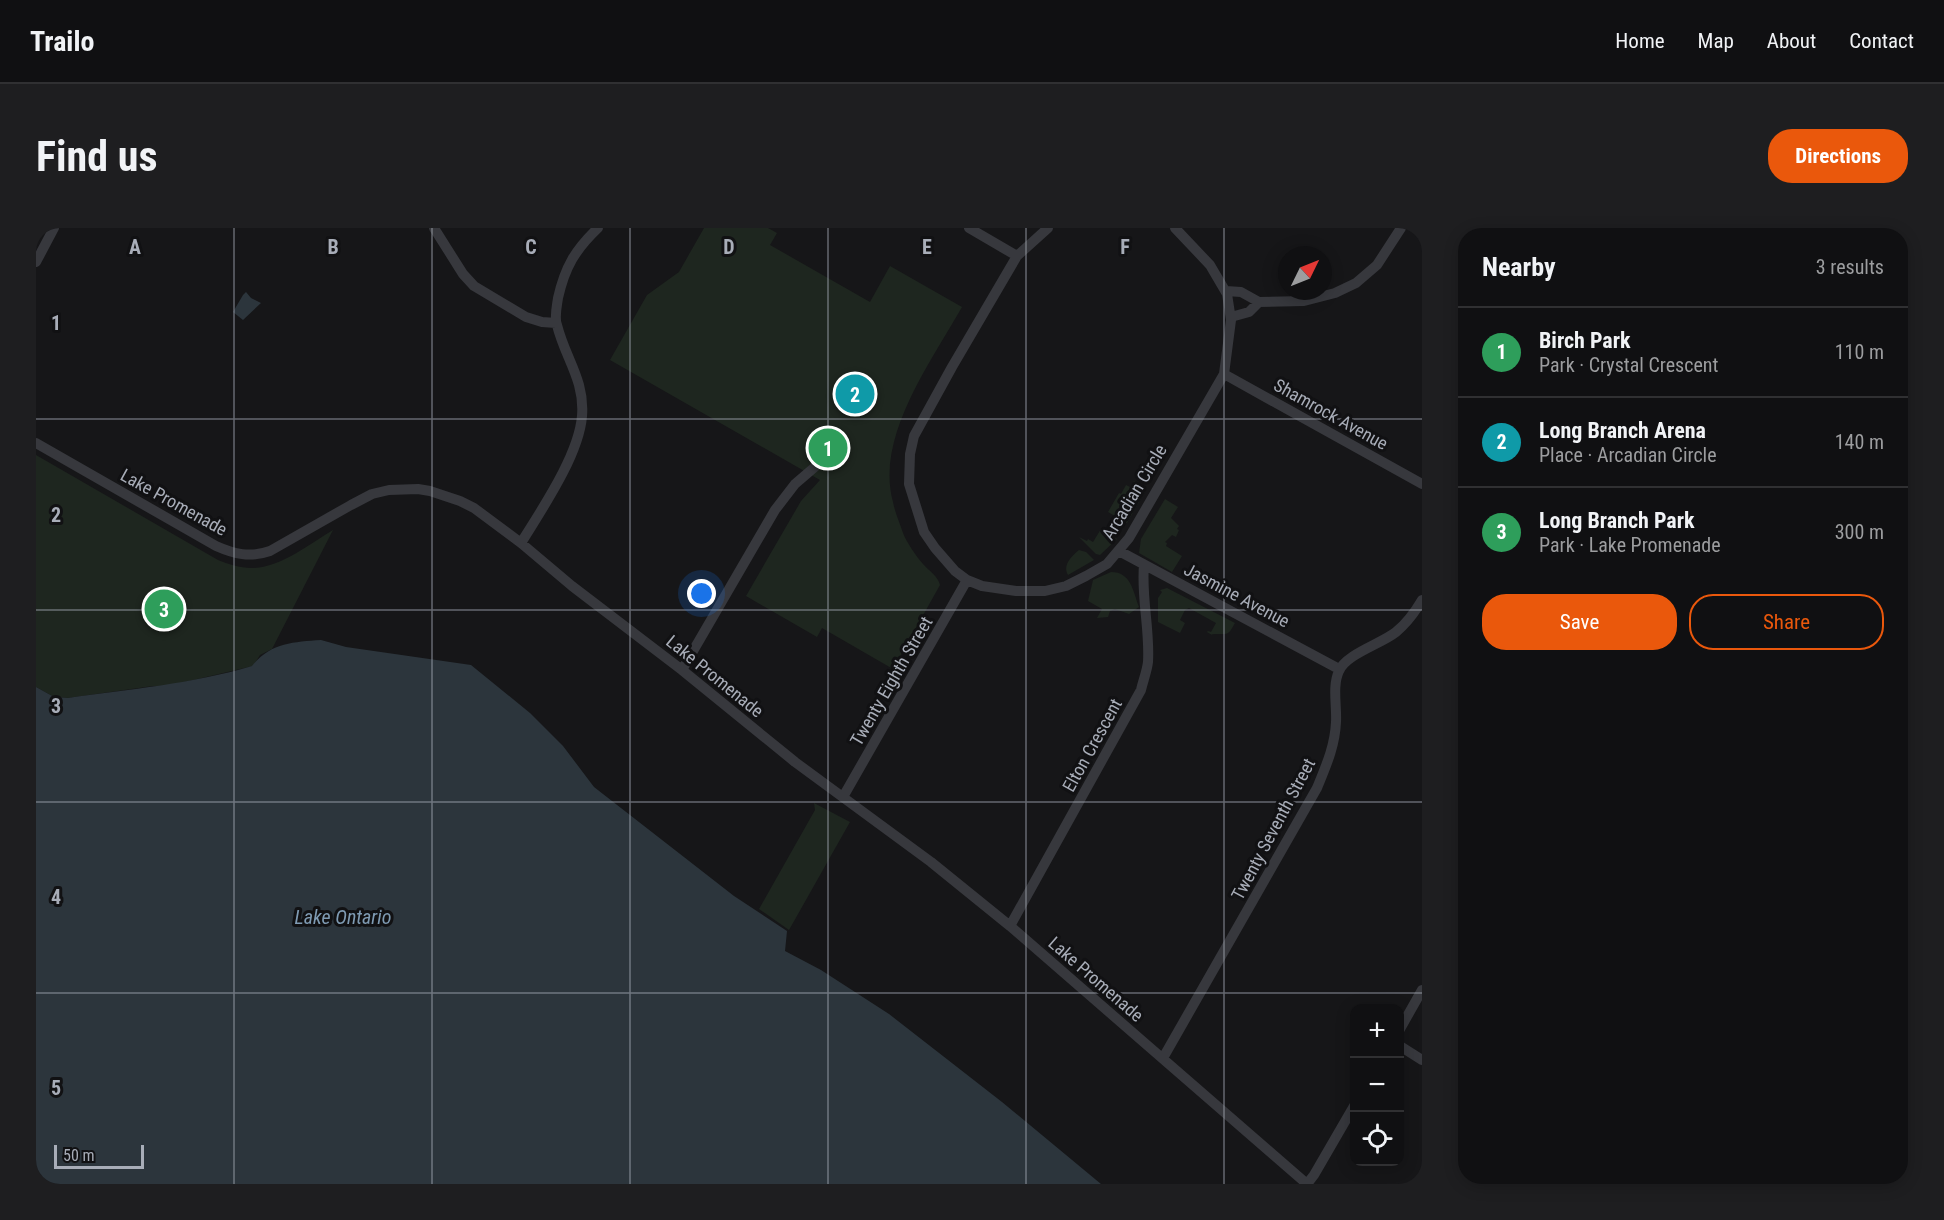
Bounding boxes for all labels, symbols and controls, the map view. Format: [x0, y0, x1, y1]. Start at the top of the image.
text: Trailo [30, 25, 94, 58]
text: Home [1615, 29, 1665, 53]
text: Map [1698, 29, 1734, 53]
text: About [1767, 29, 1816, 53]
text: Contact [1849, 29, 1914, 53]
button: Directions [1768, 129, 1908, 183]
text: Find us [36, 132, 157, 181]
text: A [129, 235, 141, 259]
text: B [327, 235, 339, 259]
text: C [525, 235, 537, 259]
text: D [723, 235, 735, 259]
text: E [922, 235, 932, 259]
text: F [1120, 235, 1130, 259]
north arrow [1278, 246, 1332, 300]
text: Nearby [1482, 252, 1556, 282]
text: 3 results [1816, 255, 1884, 279]
text: 1 [51, 311, 61, 335]
text: Birch Park [1539, 328, 1631, 353]
text: 1 [1496, 340, 1507, 364]
text: 110 m [1835, 340, 1884, 364]
text: Park · Crystal Crescent [1539, 353, 1718, 377]
pin: 2 [836, 372, 874, 416]
street label: Shamrock Avenue [1270, 374, 1392, 454]
text: Long Branch Arena [1539, 418, 1706, 443]
pin: 1 [808, 426, 848, 470]
text: 2 [1496, 430, 1507, 454]
text: 140 m [1835, 430, 1884, 454]
street label: Arcadian Circle [1097, 440, 1171, 544]
text: Place · Arcadian Circle [1539, 443, 1717, 467]
street label: Lake Promenade [117, 464, 231, 540]
text: 2 [51, 503, 61, 527]
text: Long Branch Park [1539, 508, 1695, 533]
text: 3 [1496, 520, 1507, 544]
text: 300 m [1835, 520, 1884, 544]
text: Park · Lake Promenade [1539, 533, 1721, 557]
street label: Jasmine Avenue [1181, 558, 1293, 632]
your location [687, 579, 716, 608]
pin: 3 [144, 586, 184, 632]
button: Save [1482, 594, 1677, 650]
button: Share [1689, 594, 1884, 650]
street label: Twenty Eighth Street [845, 613, 937, 749]
street label: Lake Promenade [662, 630, 768, 722]
text: 3 [51, 694, 61, 718]
street label: Elton Crescent [1058, 695, 1126, 795]
street label: Twenty Seventh Street [1227, 755, 1319, 903]
text: 4 [51, 885, 61, 909]
water label: Lake Ontario [295, 905, 391, 929]
street label: Lake Promenade [1044, 932, 1148, 1026]
map controls [1350, 1004, 1404, 1166]
button: + [1350, 1004, 1404, 1058]
button: − [1350, 1058, 1404, 1112]
text: 5 [51, 1076, 61, 1100]
button: locate [1350, 1112, 1404, 1166]
scale bar [54, 1142, 144, 1170]
text: 50 m [63, 1146, 95, 1165]

